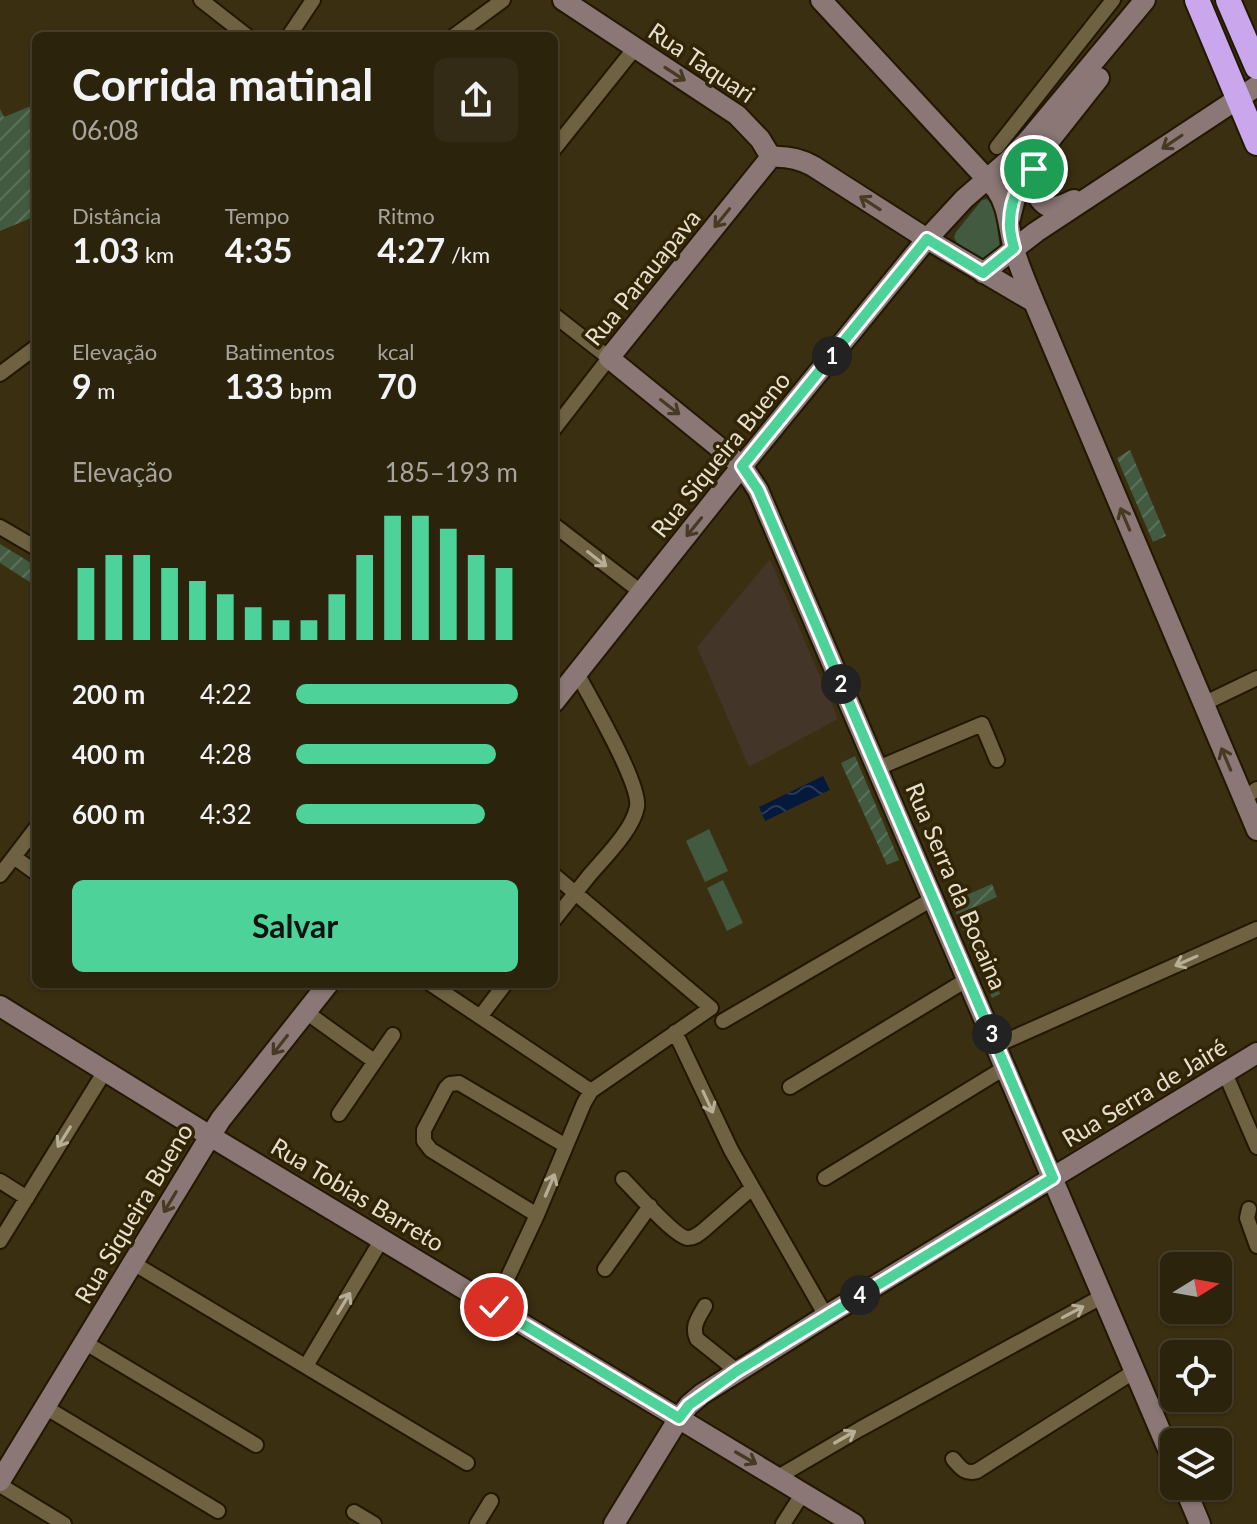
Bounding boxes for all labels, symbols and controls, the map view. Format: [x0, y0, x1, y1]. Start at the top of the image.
street label: Rua Taquari [643, 16, 761, 108]
text: Corrida matinal [72, 58, 373, 110]
button: share [434, 58, 518, 142]
one-way arrow [663, 65, 685, 82]
text: 06:08 [72, 114, 139, 146]
one-way arrow [1162, 134, 1184, 150]
pin [1000, 135, 1068, 203]
icon: arrive [1012, 147, 1056, 191]
one-way arrow [860, 194, 882, 211]
text: Distância [72, 202, 161, 229]
text: Tempo [225, 202, 289, 229]
text: Ritmo [377, 202, 435, 229]
street label: Rua Parauapava [578, 203, 706, 351]
one-way arrow [713, 207, 731, 228]
text: 1.03 [72, 229, 139, 270]
text: 4:35 [225, 229, 293, 270]
text: 4:27 [377, 229, 445, 270]
text: km [139, 241, 174, 268]
text: /km [445, 241, 490, 268]
pin: 1 [812, 336, 852, 376]
text: Elevação [72, 338, 157, 365]
text: Batimentos [225, 338, 335, 365]
text: kcal [377, 338, 415, 365]
text: 1 [826, 342, 838, 369]
text: 9 [72, 365, 92, 406]
text: 133 [225, 365, 284, 406]
text: 70 [377, 365, 417, 406]
street label: Rua Siqueira Bueno [644, 365, 796, 543]
text: m [92, 377, 115, 404]
text: bpm [284, 377, 332, 404]
one-way arrow [659, 398, 680, 416]
text: Elevação [72, 456, 173, 488]
text: 185–193 m [384, 456, 518, 488]
one-way arrow [1117, 507, 1132, 532]
one-way arrow [685, 516, 702, 537]
one-way arrow [586, 550, 608, 567]
pin: 2 [821, 664, 861, 704]
text: 2 [835, 670, 847, 697]
text: 200 m [72, 678, 145, 710]
text: 4:22 [200, 678, 252, 710]
text: 400 m [72, 738, 145, 770]
text: 4:28 [200, 738, 252, 770]
one-way arrow [1218, 747, 1233, 771]
street label: Rua Serra da Bocaina [900, 778, 1014, 994]
text: 600 m [72, 798, 145, 830]
text: 4:32 [200, 798, 252, 830]
button: Salvar [72, 880, 518, 972]
one-way arrow [1174, 954, 1198, 969]
pin: 3 [972, 1014, 1012, 1054]
text: 3 [986, 1020, 998, 1047]
street label: Rua Serra de Jairé [1056, 1031, 1232, 1153]
one-way arrow [271, 1034, 289, 1055]
one-way arrow [701, 1090, 716, 1114]
street label: Rua Siqueira Bueno [68, 1118, 198, 1308]
one-way arrow [56, 1126, 73, 1148]
street label: Rua Tobias Barreto [266, 1131, 450, 1257]
one-way arrow [543, 1173, 558, 1198]
one-way arrow [161, 1190, 177, 1213]
north arrow [1160, 1252, 1232, 1324]
map controls [1160, 1252, 1232, 1500]
pin [460, 1273, 528, 1341]
pin: 4 [840, 1275, 880, 1315]
text: 4 [854, 1281, 866, 1308]
icon: check [472, 1285, 516, 1329]
one-way arrow [336, 1292, 352, 1315]
one-way arrow [1061, 1303, 1084, 1319]
button: locate [1160, 1340, 1232, 1412]
button: layers [1160, 1428, 1232, 1500]
one-way arrow [833, 1429, 856, 1445]
one-way arrow [734, 1450, 757, 1466]

